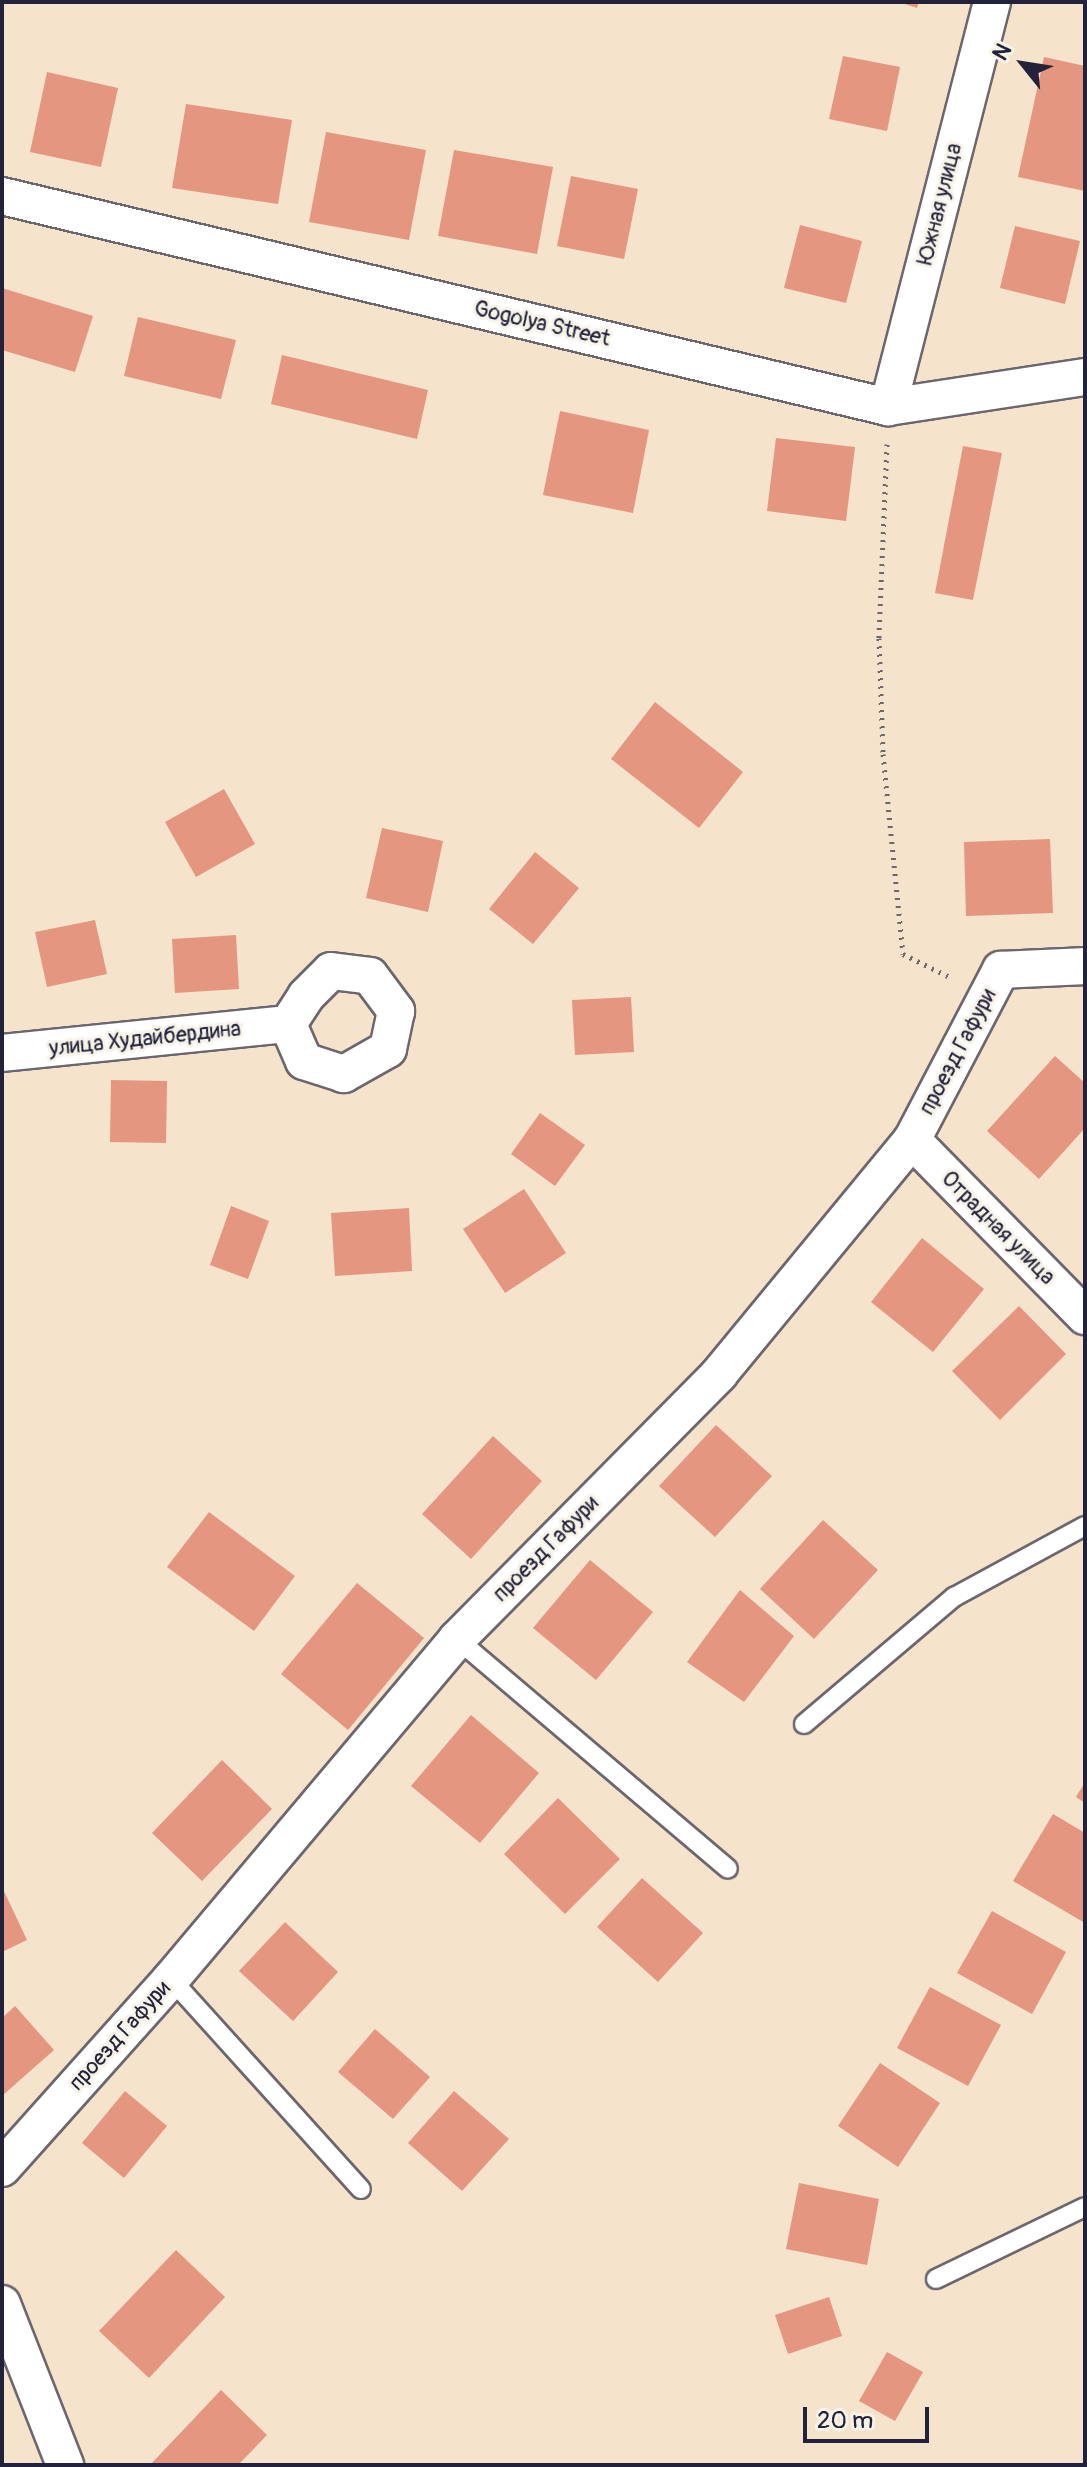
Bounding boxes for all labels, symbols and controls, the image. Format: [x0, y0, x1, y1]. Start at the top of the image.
north arrow [983, 24, 1063, 104]
text: N [986, 39, 1018, 65]
street label: Южная улица [912, 141, 968, 267]
street label: Gogolya Street [472, 296, 612, 352]
street label: проезд Гафури [914, 985, 1002, 1119]
street label: улица Худайбердина [48, 1016, 242, 1062]
street label: Отрадная улица [936, 1166, 1060, 1290]
street label: проезд Гафури [488, 1491, 604, 1607]
street label: проезд Гафури [64, 1976, 176, 2096]
scale bar [807, 2391, 933, 2441]
text: 20 m [817, 2406, 873, 2435]

